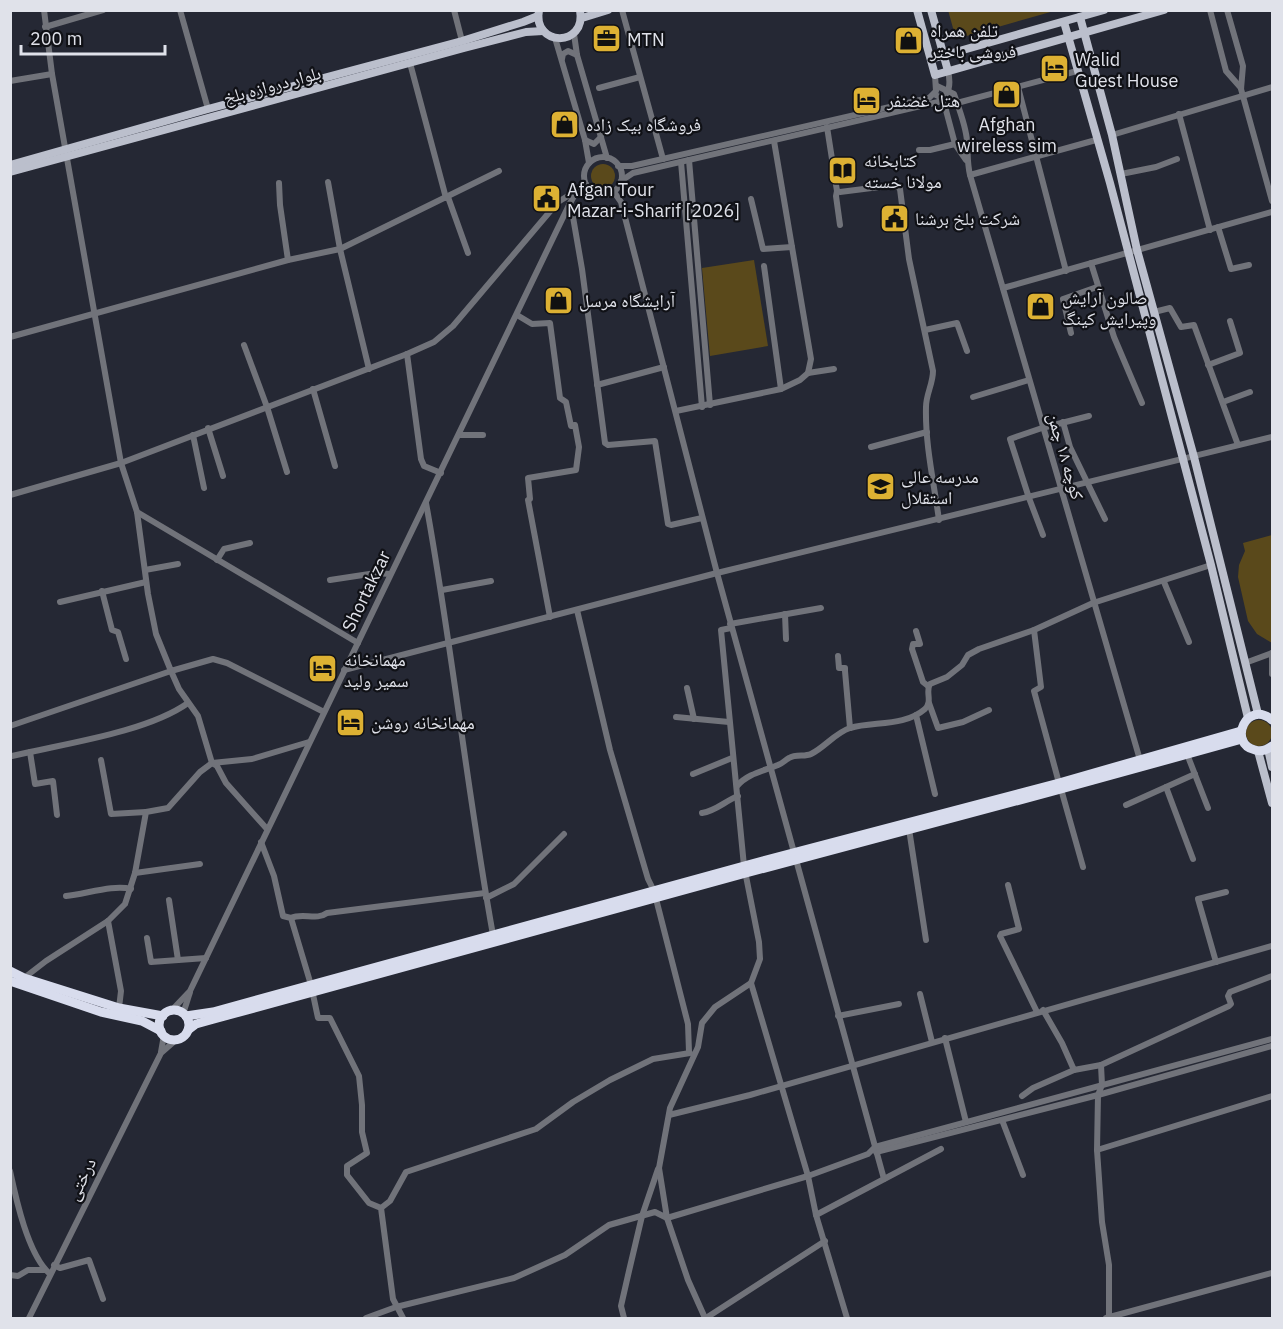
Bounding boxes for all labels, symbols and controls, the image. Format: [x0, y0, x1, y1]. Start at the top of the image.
scale bar [21, 18, 165, 56]
place label: تلفن همراه فروشی باختر [929, 19, 1016, 63]
office icon: MTN [590, 23, 622, 55]
shop icon: تلفن همراه فروشی باختر [893, 24, 925, 56]
text: 200 m [30, 27, 82, 50]
place label: MTN [627, 28, 665, 51]
place label: Walid Guest House [1075, 48, 1179, 92]
hotel icon: Walid Guest House [1038, 53, 1070, 85]
street label: بلوار دروازه بلخ [221, 61, 324, 110]
shop icon: Afghan wireless sim [991, 79, 1023, 111]
hotel icon: هتل غضنفر [850, 84, 882, 116]
place label: هتل غضنفر [886, 89, 960, 112]
shop icon: فروشگاه بیک زاده [549, 108, 581, 140]
place label: فروشگاه بیک زاده [586, 113, 701, 136]
place label: Afghan wireless sim [957, 113, 1057, 157]
place label: کتابخانه مولانا خسته [864, 149, 942, 193]
library icon: کتابخانه مولانا خسته [827, 154, 859, 186]
place label: Afgan Tour Mazar-i-Sharif [2026] [567, 178, 740, 222]
public building icon: Afgan Tour Mazar-i-Sharif [2026] [530, 183, 562, 215]
public building icon: شرکت بلخ برشنا [878, 202, 910, 234]
place label: شرکت بلخ برشنا [915, 207, 1020, 231]
shop icon: آرایشگاه مرسل [542, 284, 574, 316]
place label: صالون آرایش وپیرایش کینگ [1062, 286, 1157, 330]
place label: آرایشگاه مرسل [579, 289, 675, 312]
shop icon: صالون آرایش وپیرایش کینگ [1025, 291, 1057, 323]
street label: كوچه ١٨ چمن [1043, 410, 1090, 503]
place label: مدرسه عالی استقلال [901, 465, 979, 509]
school or university icon: مدرسه عالی استقلال [864, 470, 896, 502]
street label: Shortakzar [336, 546, 396, 635]
place label: مهمانخانه سمیر ولید [344, 648, 409, 692]
hotel icon: مهمانخانه سمیر ولید [307, 653, 339, 685]
hotel icon: مهمانخانه روشن [334, 706, 366, 738]
place label: مهمانخانه روشن [371, 711, 475, 734]
street label: درختی [61, 1154, 101, 1204]

